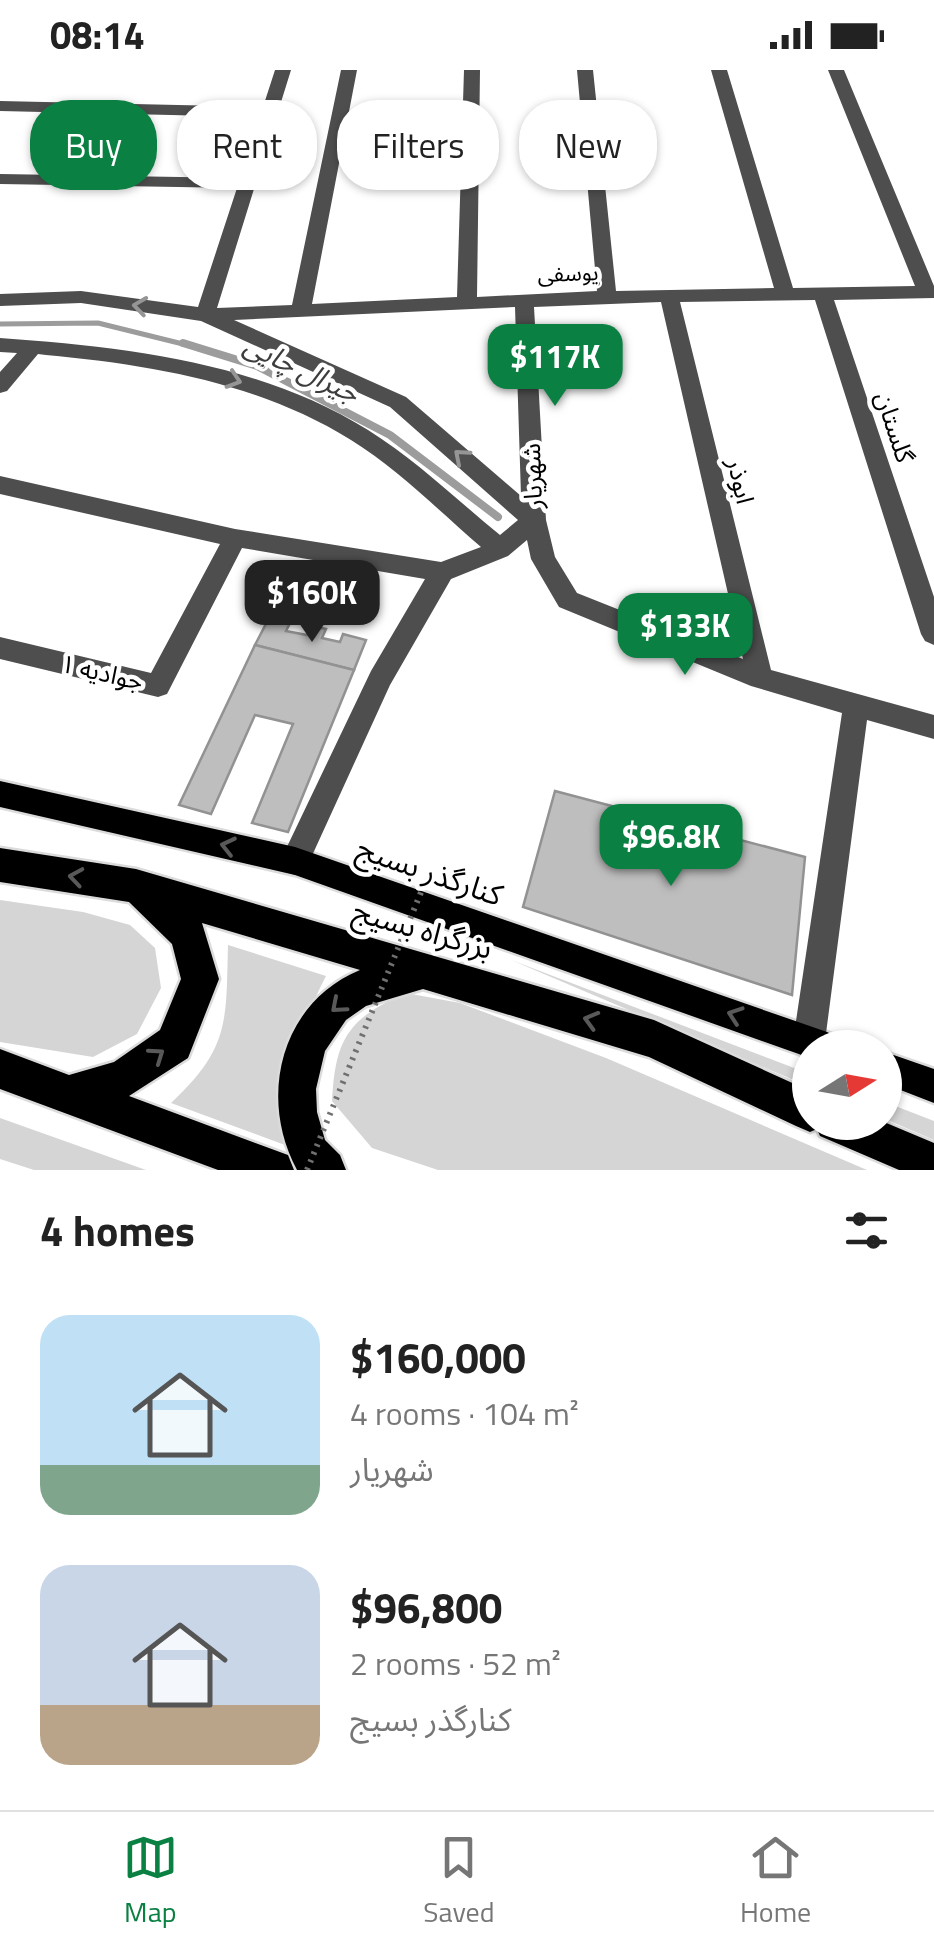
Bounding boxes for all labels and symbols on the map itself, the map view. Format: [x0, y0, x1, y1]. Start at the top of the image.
street label: یوسفی [537, 255, 599, 291]
one-way arrow [132, 296, 148, 317]
water label: جیرال چایی [237, 322, 367, 414]
pin: $117K [485, 324, 625, 409]
one-way arrow [224, 369, 241, 389]
street label: گلستان [866, 387, 925, 468]
street label: شهریار [512, 443, 552, 510]
one-way arrow [454, 450, 472, 468]
street label: ابوذر [717, 454, 765, 507]
pin: $160K [242, 560, 382, 645]
pin: $133K [615, 593, 755, 678]
street label: جوادیه ۱ [57, 644, 147, 700]
pin: $96.8K [590, 804, 752, 889]
street label: کنارگذر بسیج [351, 825, 510, 918]
one-way arrow [220, 837, 237, 858]
one-way arrow [68, 867, 85, 888]
street label: بزرگراه بسیج [348, 887, 498, 971]
one-way arrow [331, 995, 350, 1013]
one-way arrow [728, 1007, 745, 1027]
one-way arrow [584, 1011, 601, 1032]
north arrow [792, 1030, 902, 1140]
one-way arrow [146, 1049, 165, 1067]

